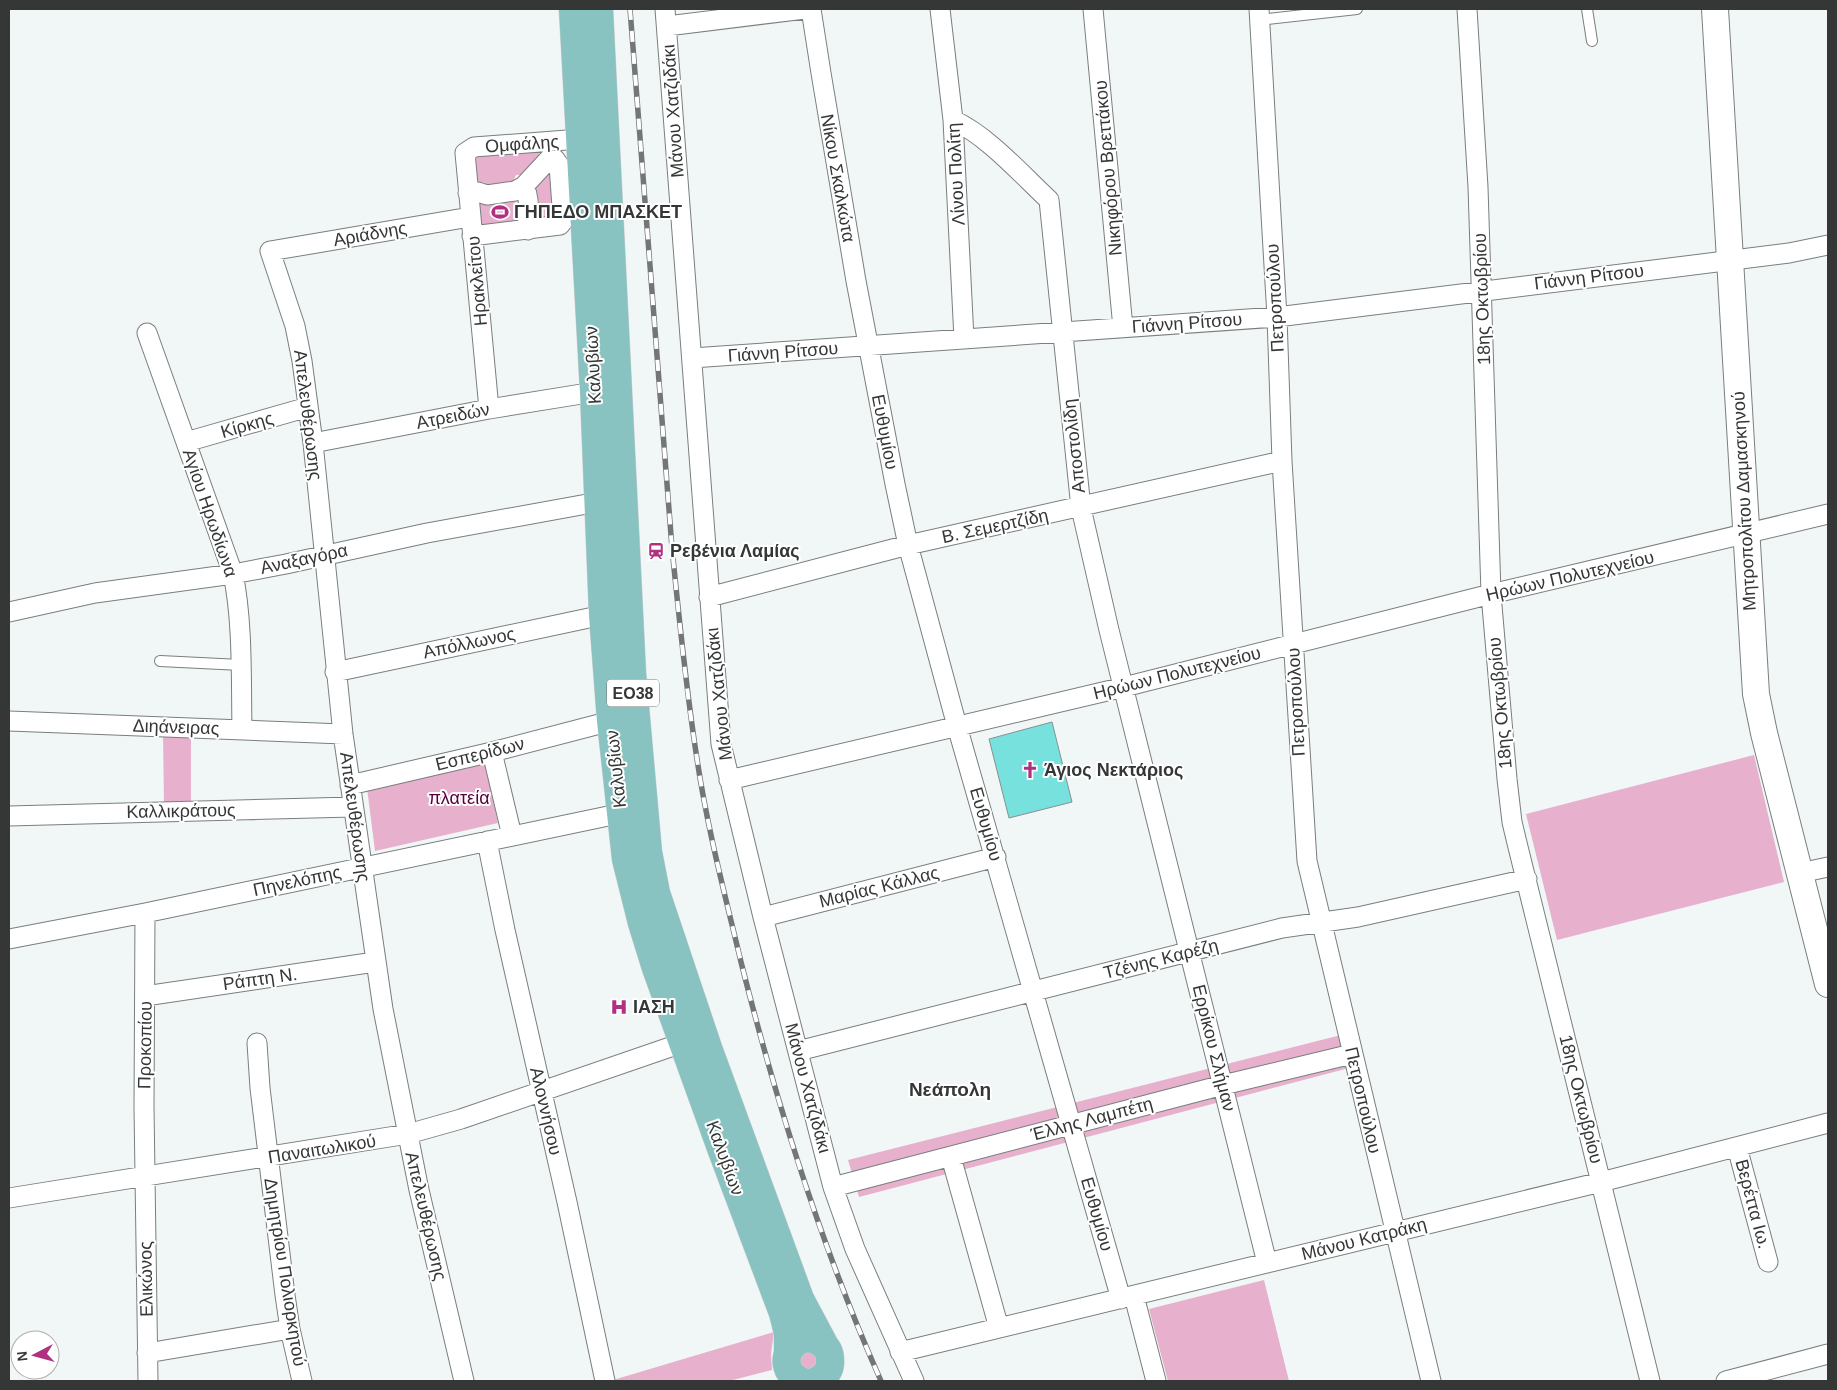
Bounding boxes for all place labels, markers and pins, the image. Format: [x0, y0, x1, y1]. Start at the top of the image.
sports icon: ΓΗΠΕΔΟ ΜΠΑΣΚΕΤ [490, 202, 510, 222]
place label: ΓΗΠΕΔΟ ΜΠΑΣΚΕΤ [514, 202, 682, 222]
station icon: Ρεβένια Λαμίας [646, 541, 666, 561]
place label: Ρεβένια Λαμίας [670, 541, 800, 561]
church icon: Άγιος Νεκτάριος [1020, 760, 1040, 780]
place label: Άγιος Νεκτάριος [1044, 760, 1183, 780]
hospital icon: ΙΑΣΗ [609, 997, 629, 1017]
place label: ΙΑΣΗ [633, 997, 675, 1017]

